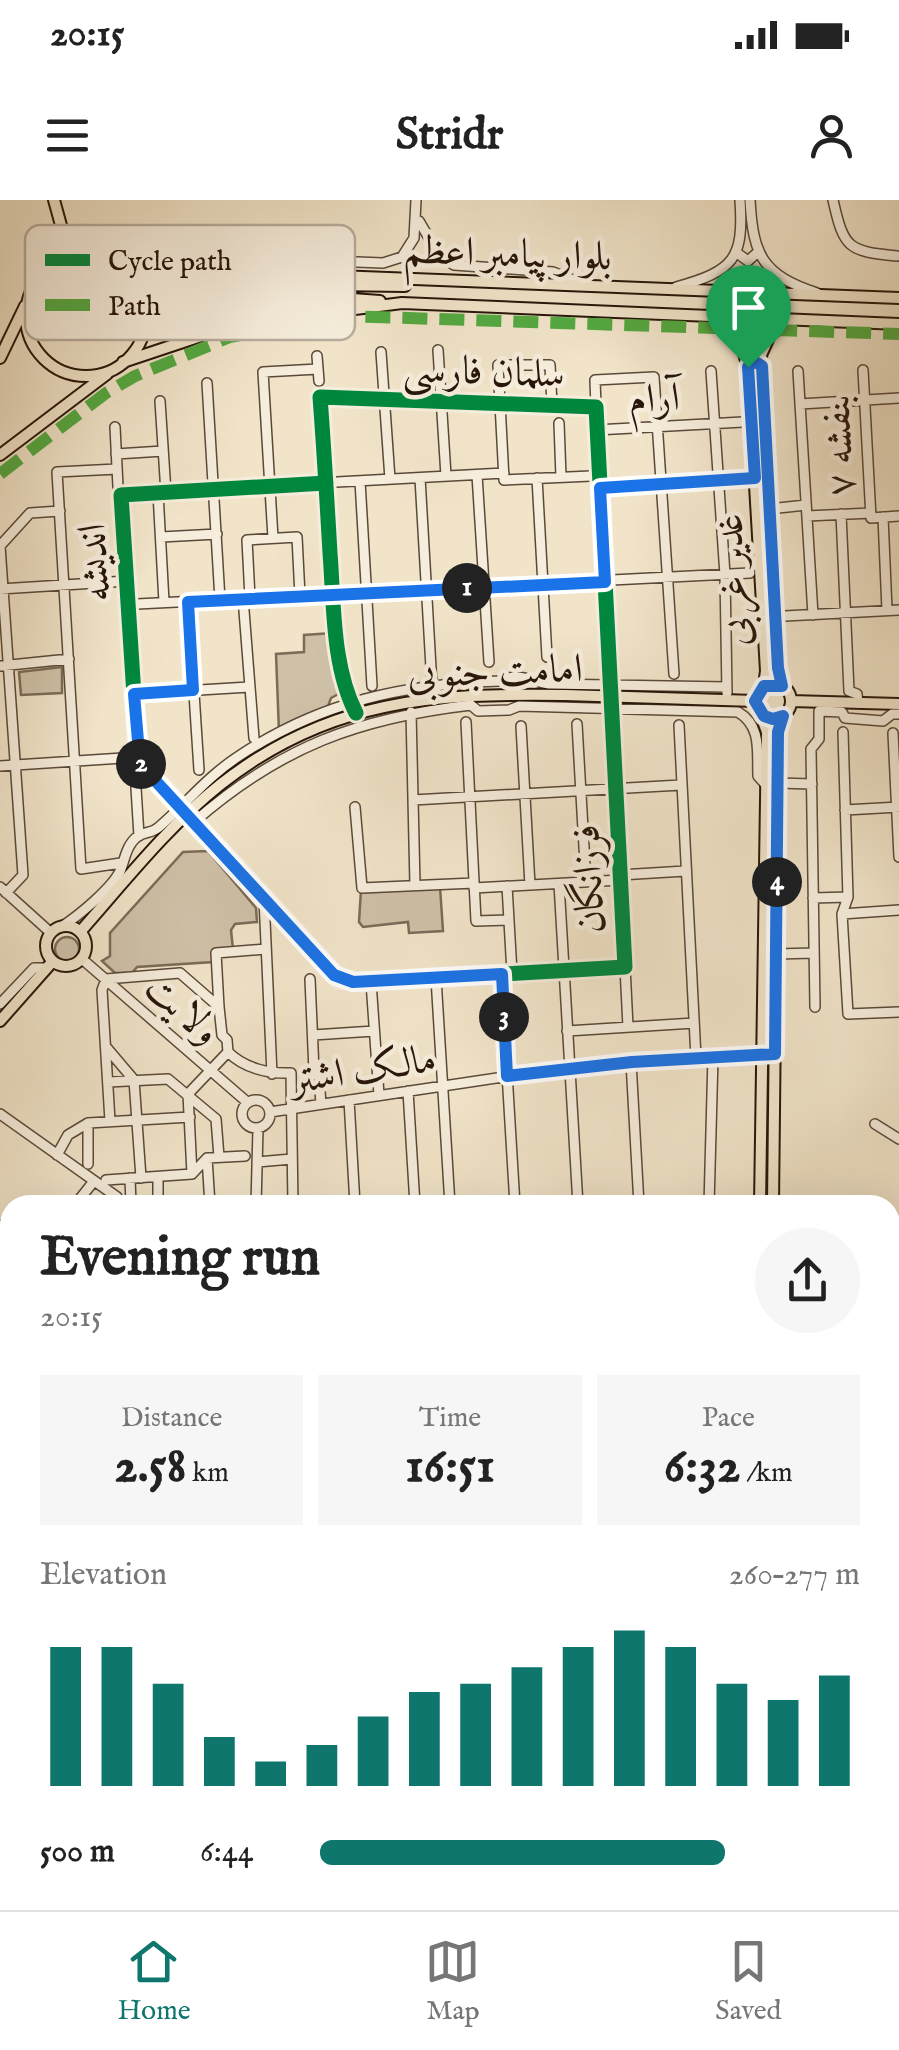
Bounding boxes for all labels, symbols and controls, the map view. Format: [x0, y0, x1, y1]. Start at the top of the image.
text: 20:15 [50, 11, 124, 59]
text: Stridr [396, 107, 503, 164]
icon: menu [40, 108, 95, 163]
icon: person [804, 108, 859, 163]
legend [25, 225, 355, 340]
street label: بلوار پیامبر اعظم [403, 226, 613, 294]
text: Cycle path [108, 245, 232, 280]
pin [706, 265, 791, 368]
icon: arrive [721, 280, 776, 335]
text: Path [108, 290, 161, 325]
street label: سلمان فارسی [402, 345, 566, 402]
street label: آرام [627, 372, 686, 433]
street label: بنفشه ۷ [812, 394, 869, 498]
street label: غدیر غربی [706, 512, 763, 648]
street label: اندیشه [68, 522, 125, 604]
pin: 1 [442, 563, 492, 613]
text: 1 [462, 570, 472, 605]
street label: امامت جنوبی [407, 645, 584, 702]
pin: 2 [116, 739, 166, 789]
text: 2 [134, 746, 148, 781]
street label: فرزانگان [559, 823, 619, 935]
pin: 4 [752, 857, 802, 907]
text: 4 [770, 864, 784, 899]
street label: ولایت [133, 964, 230, 1058]
pin: 3 [479, 992, 529, 1042]
text: 3 [499, 999, 509, 1034]
street label: مالک اشتر [283, 1035, 440, 1109]
text: Evening run [40, 1224, 320, 1294]
button: share [755, 1228, 860, 1333]
text: 20:15 [40, 1297, 103, 1338]
text: Distance [121, 1401, 222, 1436]
text: Time [419, 1401, 481, 1436]
text: Pace [702, 1401, 755, 1436]
text: 2.58 [114, 1436, 186, 1499]
text: 16:51 [405, 1436, 495, 1499]
text: 6:32 [664, 1436, 740, 1499]
text: km [186, 1456, 229, 1491]
text: /km [740, 1456, 793, 1491]
text: Elevation [40, 1555, 167, 1596]
text: 260–277 m [729, 1555, 860, 1596]
text: 500 m [40, 1832, 115, 1873]
text: 6:44 [200, 1832, 253, 1873]
tab: Home [117, 1934, 191, 2029]
tab: Map [425, 1934, 480, 2029]
tab: Saved [715, 1934, 782, 2029]

